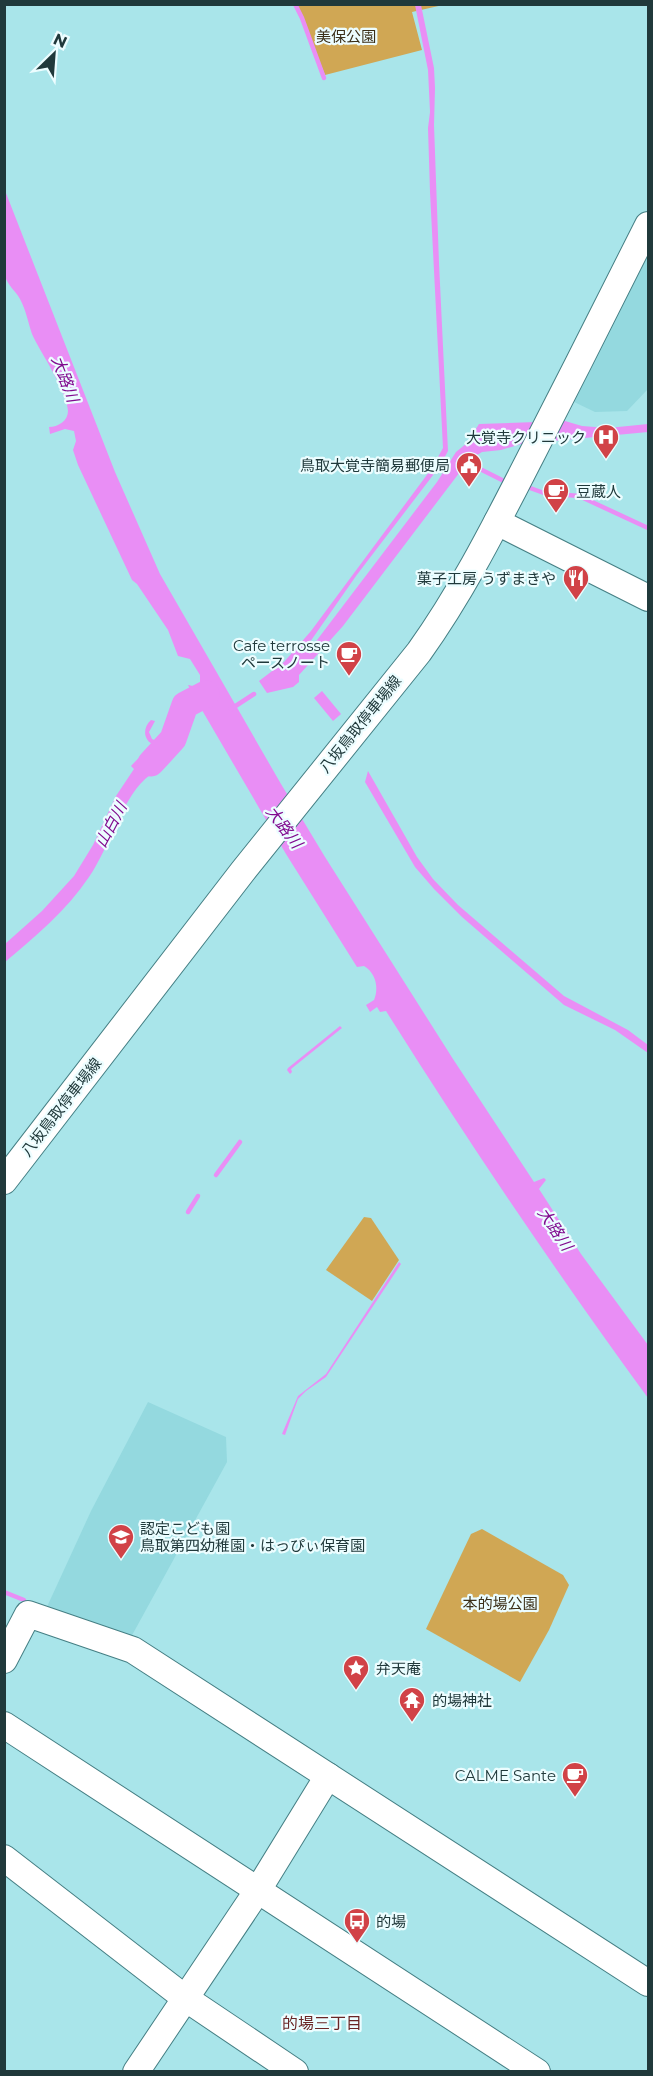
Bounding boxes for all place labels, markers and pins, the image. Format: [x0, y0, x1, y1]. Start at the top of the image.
hospital icon: 大覚寺クリニック [591, 422, 621, 460]
place label: 大覚寺クリニック [466, 428, 586, 447]
public building icon: 鳥取大覚寺簡易郵便局 [454, 450, 484, 488]
place label: 鳥取大覚寺簡易郵便局 [300, 456, 450, 475]
cafe icon: 豆蔵人 [541, 476, 571, 514]
place label: 豆蔵人 [576, 482, 621, 501]
restaurant icon: 菓子工房 うずまきや [561, 563, 591, 601]
place label: 菓子工房 うずまきや [417, 569, 556, 588]
place label: Cafe terrosse ペースノート [233, 636, 330, 672]
cafe icon: Cafe terrosse ペースノート [334, 639, 364, 677]
place label: 認定こども園 鳥取第四幼稚園・はっぴぃ保育園 [140, 1519, 365, 1555]
school or university icon: 認定こども園 鳥取第四幼稚園・はっぴぃ保育園 [106, 1522, 136, 1560]
place icon: 弁天庵 [341, 1653, 371, 1691]
place label: 弁天庵 [376, 1659, 421, 1678]
temple icon: 的場神社 [397, 1685, 427, 1723]
place label: 的場神社 [432, 1691, 492, 1710]
cafe icon: CALME Sante [560, 1760, 590, 1798]
place label: CALME Sante [455, 1766, 556, 1785]
bus stop icon: 的場 [342, 1906, 372, 1944]
place label: 的場 [376, 1912, 406, 1931]

